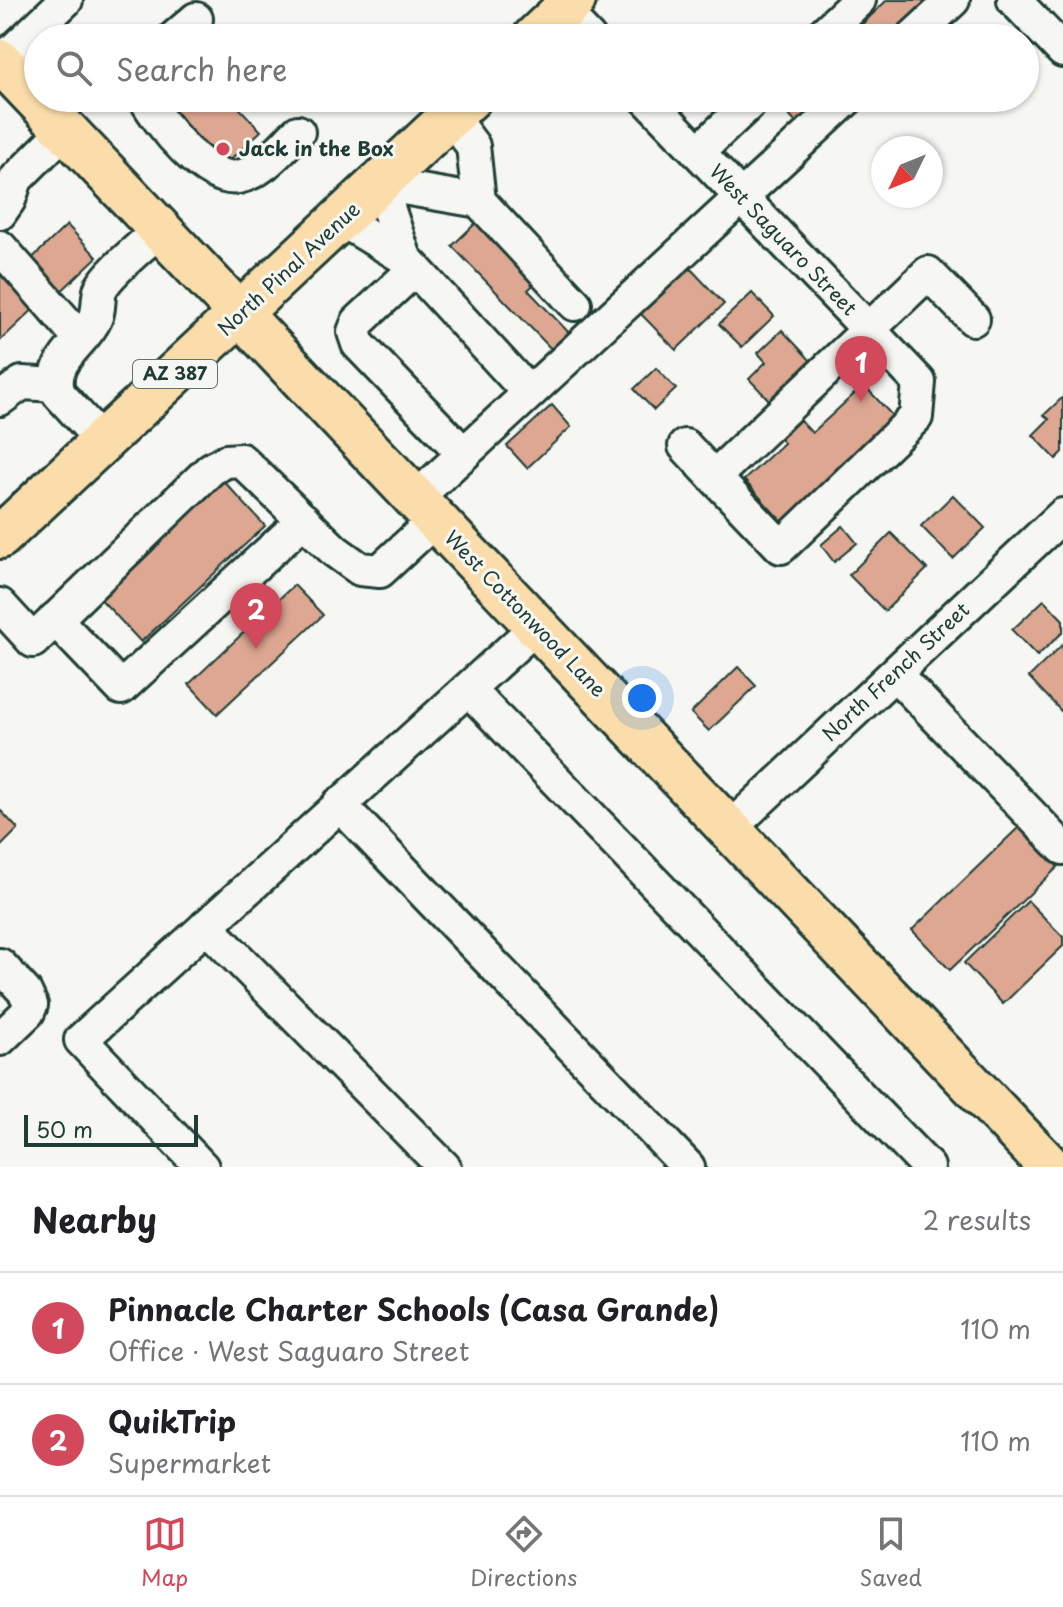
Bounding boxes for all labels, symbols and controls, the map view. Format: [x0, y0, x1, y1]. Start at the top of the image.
search box [24, 24, 1039, 112]
icon: search [52, 46, 96, 90]
text: Search here [116, 46, 288, 91]
place label: Jack in the Box [239, 133, 394, 163]
north arrow [871, 136, 943, 208]
marker: Jack in the Box [214, 140, 232, 158]
street label: West Saguaro Street [703, 157, 864, 322]
street label: North Pinal Avenue [210, 194, 366, 342]
pin: 1 [835, 336, 887, 402]
road number: AZ 387 [133, 360, 217, 388]
street label: West Cottonwood Lane [438, 523, 614, 703]
pin: 2 [230, 583, 282, 649]
street label: North French Street [815, 595, 976, 748]
your location [622, 678, 662, 718]
scale bar [24, 1111, 198, 1147]
text: 50 m [36, 1112, 93, 1145]
text: Nearby [32, 1193, 157, 1245]
text: 2 results [923, 1200, 1031, 1239]
text: Pinnacle Charter Schools (Casa Grande) [108, 1286, 719, 1331]
text: 1 [52, 1309, 64, 1348]
text: 110 m [960, 1309, 1031, 1348]
text: Office · West Saguaro Street [108, 1331, 469, 1370]
text: QuikTrip [108, 1398, 236, 1443]
text: 2 [49, 1421, 67, 1460]
text: 110 m [960, 1421, 1031, 1460]
text: Supermarket [108, 1443, 271, 1482]
tab: Map [141, 1512, 188, 1593]
tab: Directions [470, 1512, 577, 1593]
tab: Saved [859, 1512, 922, 1593]

